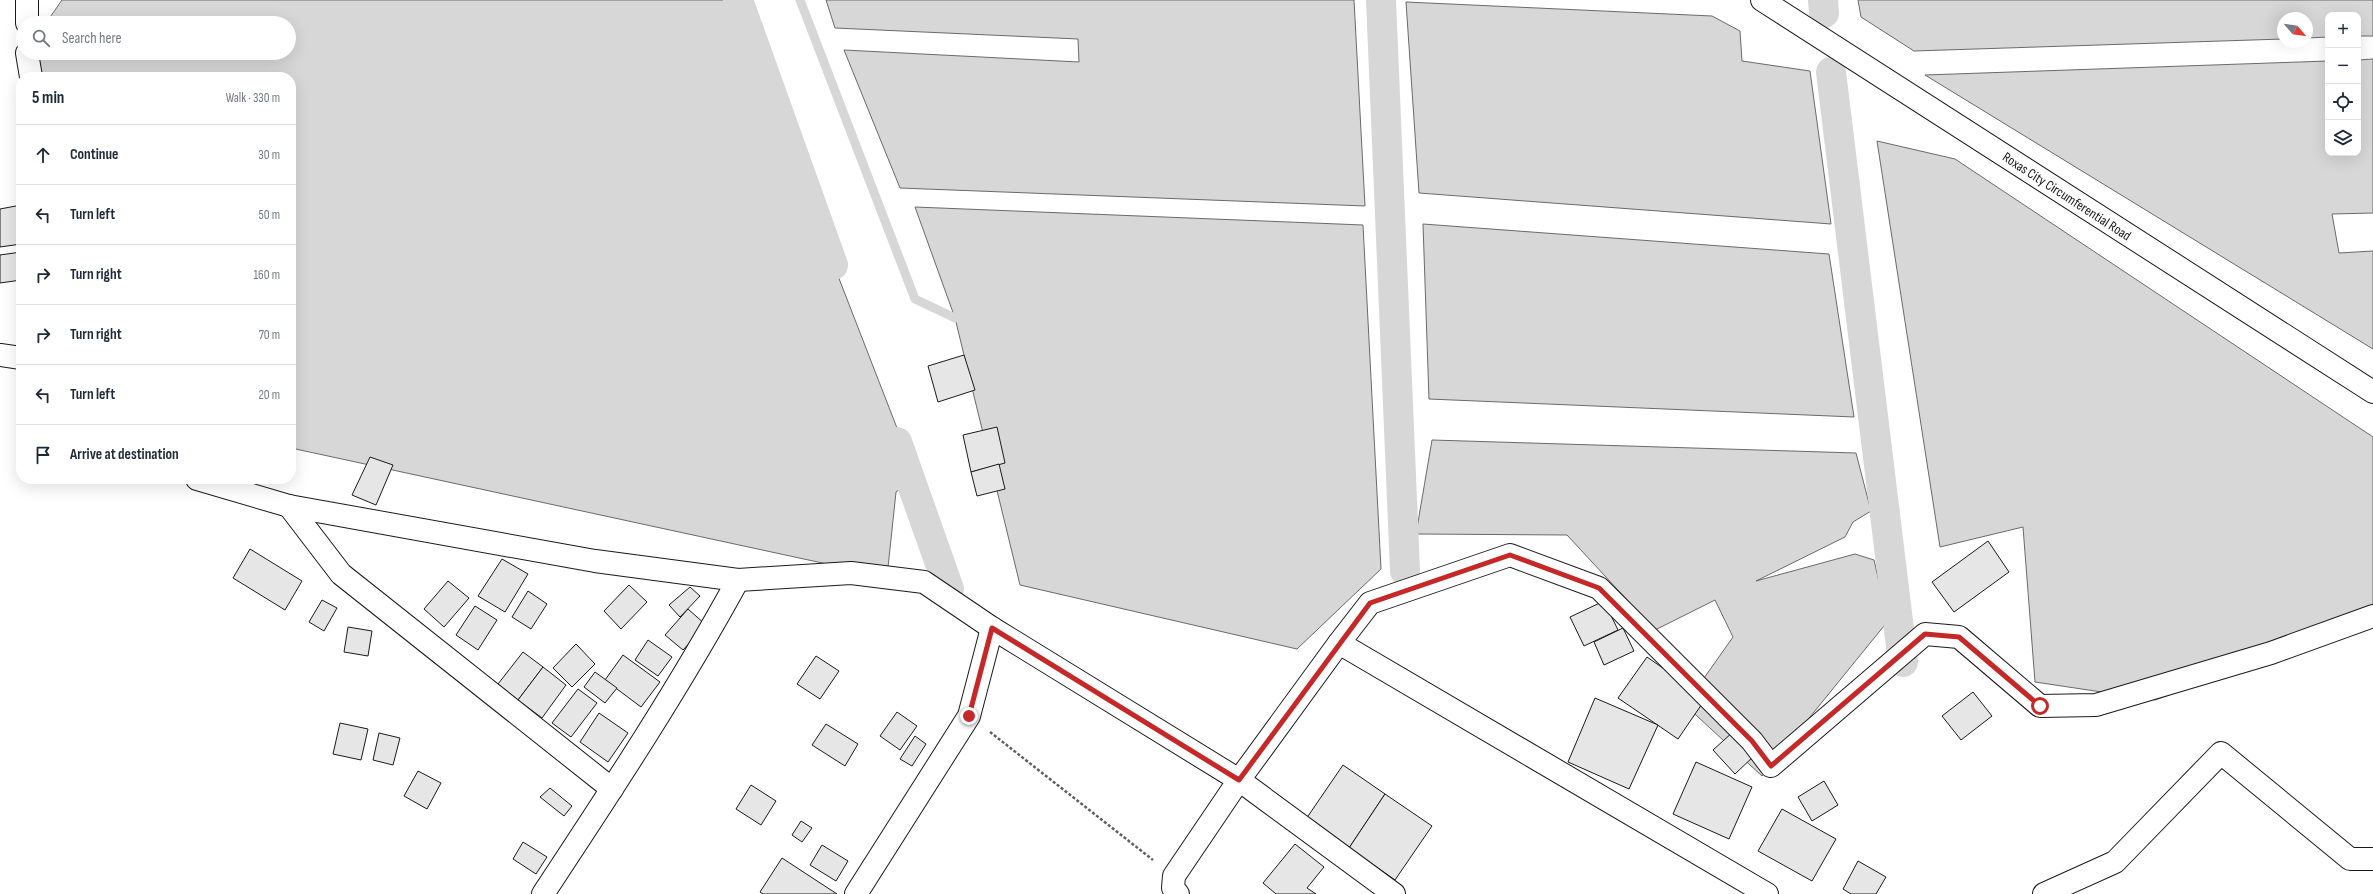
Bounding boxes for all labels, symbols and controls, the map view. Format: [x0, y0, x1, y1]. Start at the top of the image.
north arrow [2277, 12, 2313, 48]
map controls [2325, 12, 2361, 156]
button: + [2325, 12, 2361, 48]
search box [16, 16, 296, 60]
icon: search [30, 27, 52, 49]
text: Search here [62, 29, 122, 48]
button: − [2325, 48, 2361, 84]
button: locate [2325, 84, 2361, 120]
text: 5 min [32, 88, 64, 108]
text: Walk · 330 m [226, 90, 280, 106]
button: layers [2325, 120, 2361, 156]
icon: ahead [32, 144, 54, 166]
text: Continue [70, 145, 119, 164]
text: 30 m [258, 147, 280, 163]
street label: Roxas City Circumferential Road [1999, 148, 2134, 244]
icon: left [32, 204, 54, 226]
text: Turn left [70, 205, 115, 224]
text: 50 m [259, 207, 280, 223]
icon: right [32, 264, 54, 286]
text: Turn right [70, 265, 122, 284]
text: 160 m [254, 267, 280, 283]
icon: right [32, 324, 54, 346]
text: Turn right [70, 325, 122, 344]
text: 70 m [259, 327, 280, 343]
icon: left [32, 384, 54, 406]
text: Turn left [70, 385, 115, 404]
text: 20 m [258, 387, 280, 403]
icon: arrive [32, 444, 54, 466]
text: Arrive at destination [70, 445, 179, 464]
route start [2031, 697, 2049, 715]
route end [960, 707, 978, 725]

